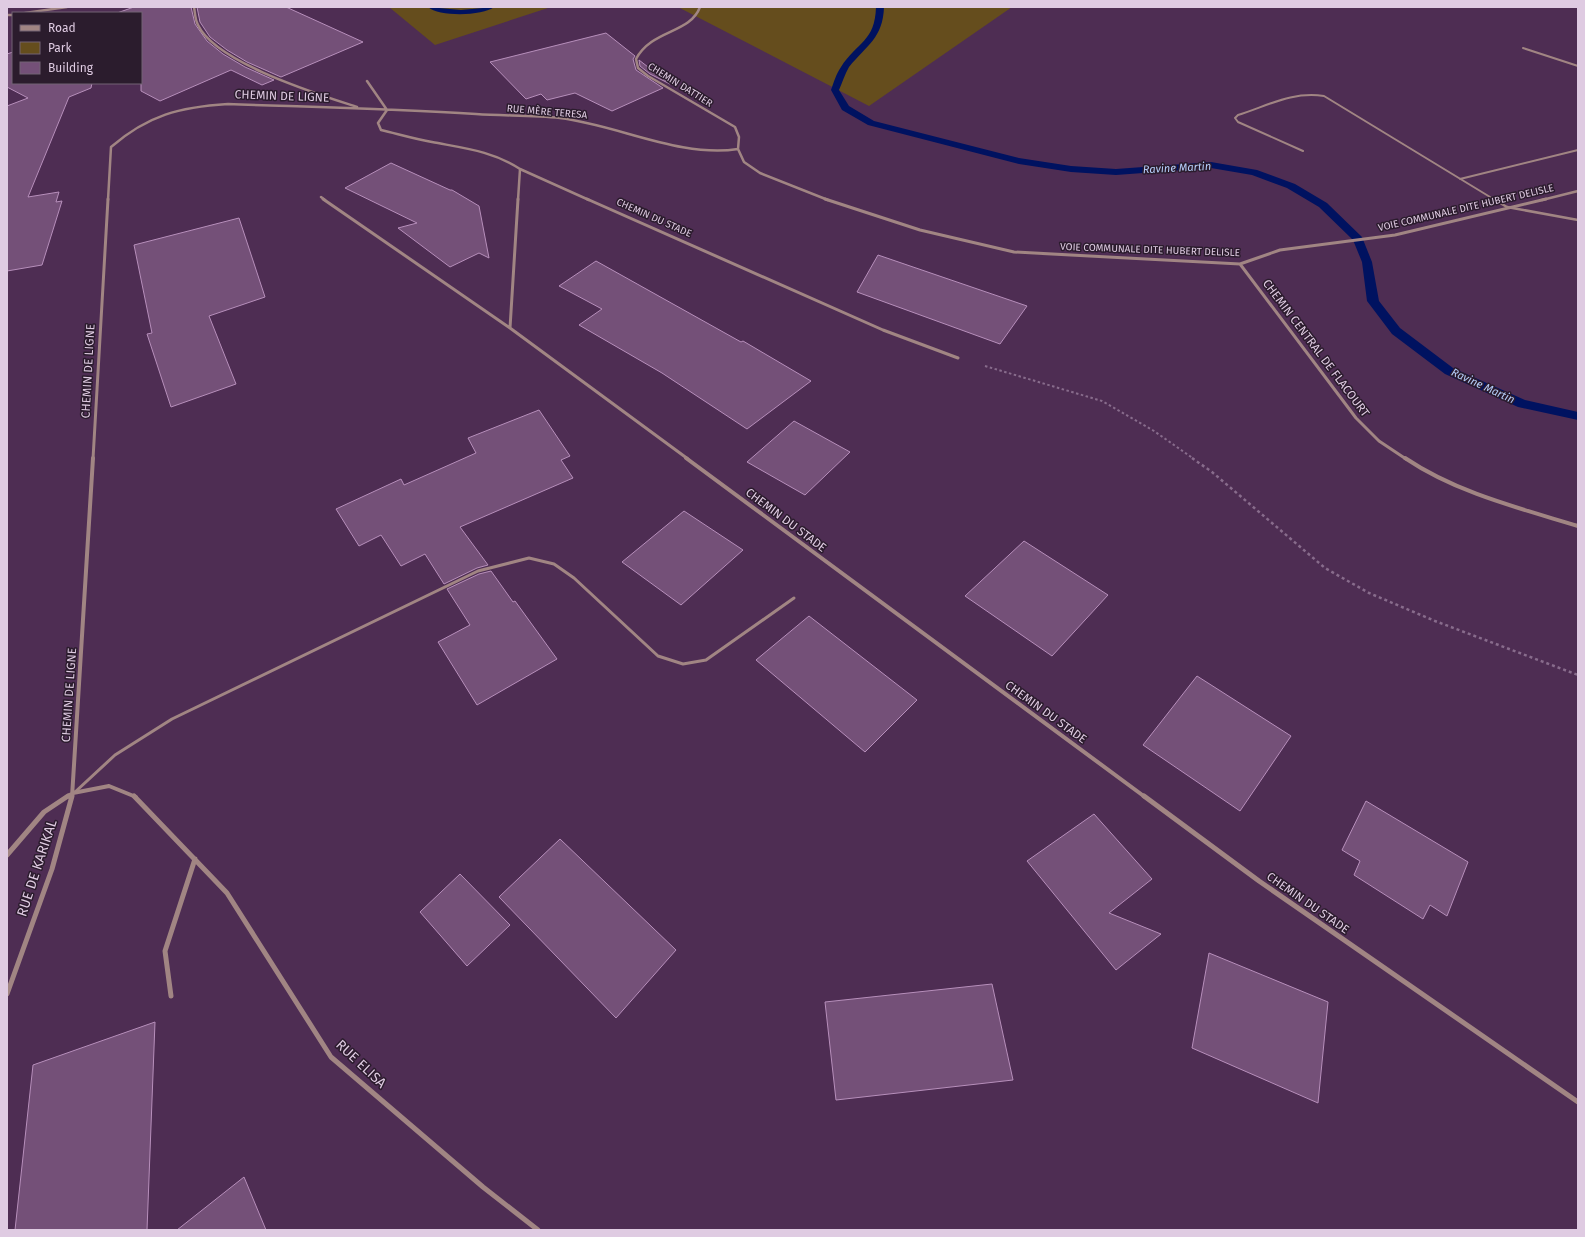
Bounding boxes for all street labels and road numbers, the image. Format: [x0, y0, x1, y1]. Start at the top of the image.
street label: CHEMIN DATTIER [645, 60, 715, 110]
street label: CHEMIN DE LIGNE [234, 87, 330, 105]
street label: RUE MÈRE TERESA [506, 101, 588, 122]
street label: VOIE COMMUNALE DITE HUBERT DELISLE [1377, 182, 1555, 234]
street label: CHEMIN DU STADE [615, 196, 693, 240]
street label: VOIE COMMUNALE DITE HUBERT DELISLE [1060, 241, 1240, 259]
street label: CHEMIN CENTRAL DE FLACOURT [1260, 277, 1373, 420]
street label: CHEMIN DE LIGNE [79, 323, 97, 419]
street label: CHEMIN DU STADE [743, 485, 829, 555]
street label: CHEMIN DE LIGNE [59, 647, 79, 743]
street label: CHEMIN DU STADE [1003, 678, 1089, 746]
street label: RUE DE KARIKAL [13, 817, 61, 919]
street label: CHEMIN DU STADE [1264, 869, 1352, 937]
street label: RUE ELISA [332, 1036, 390, 1092]

